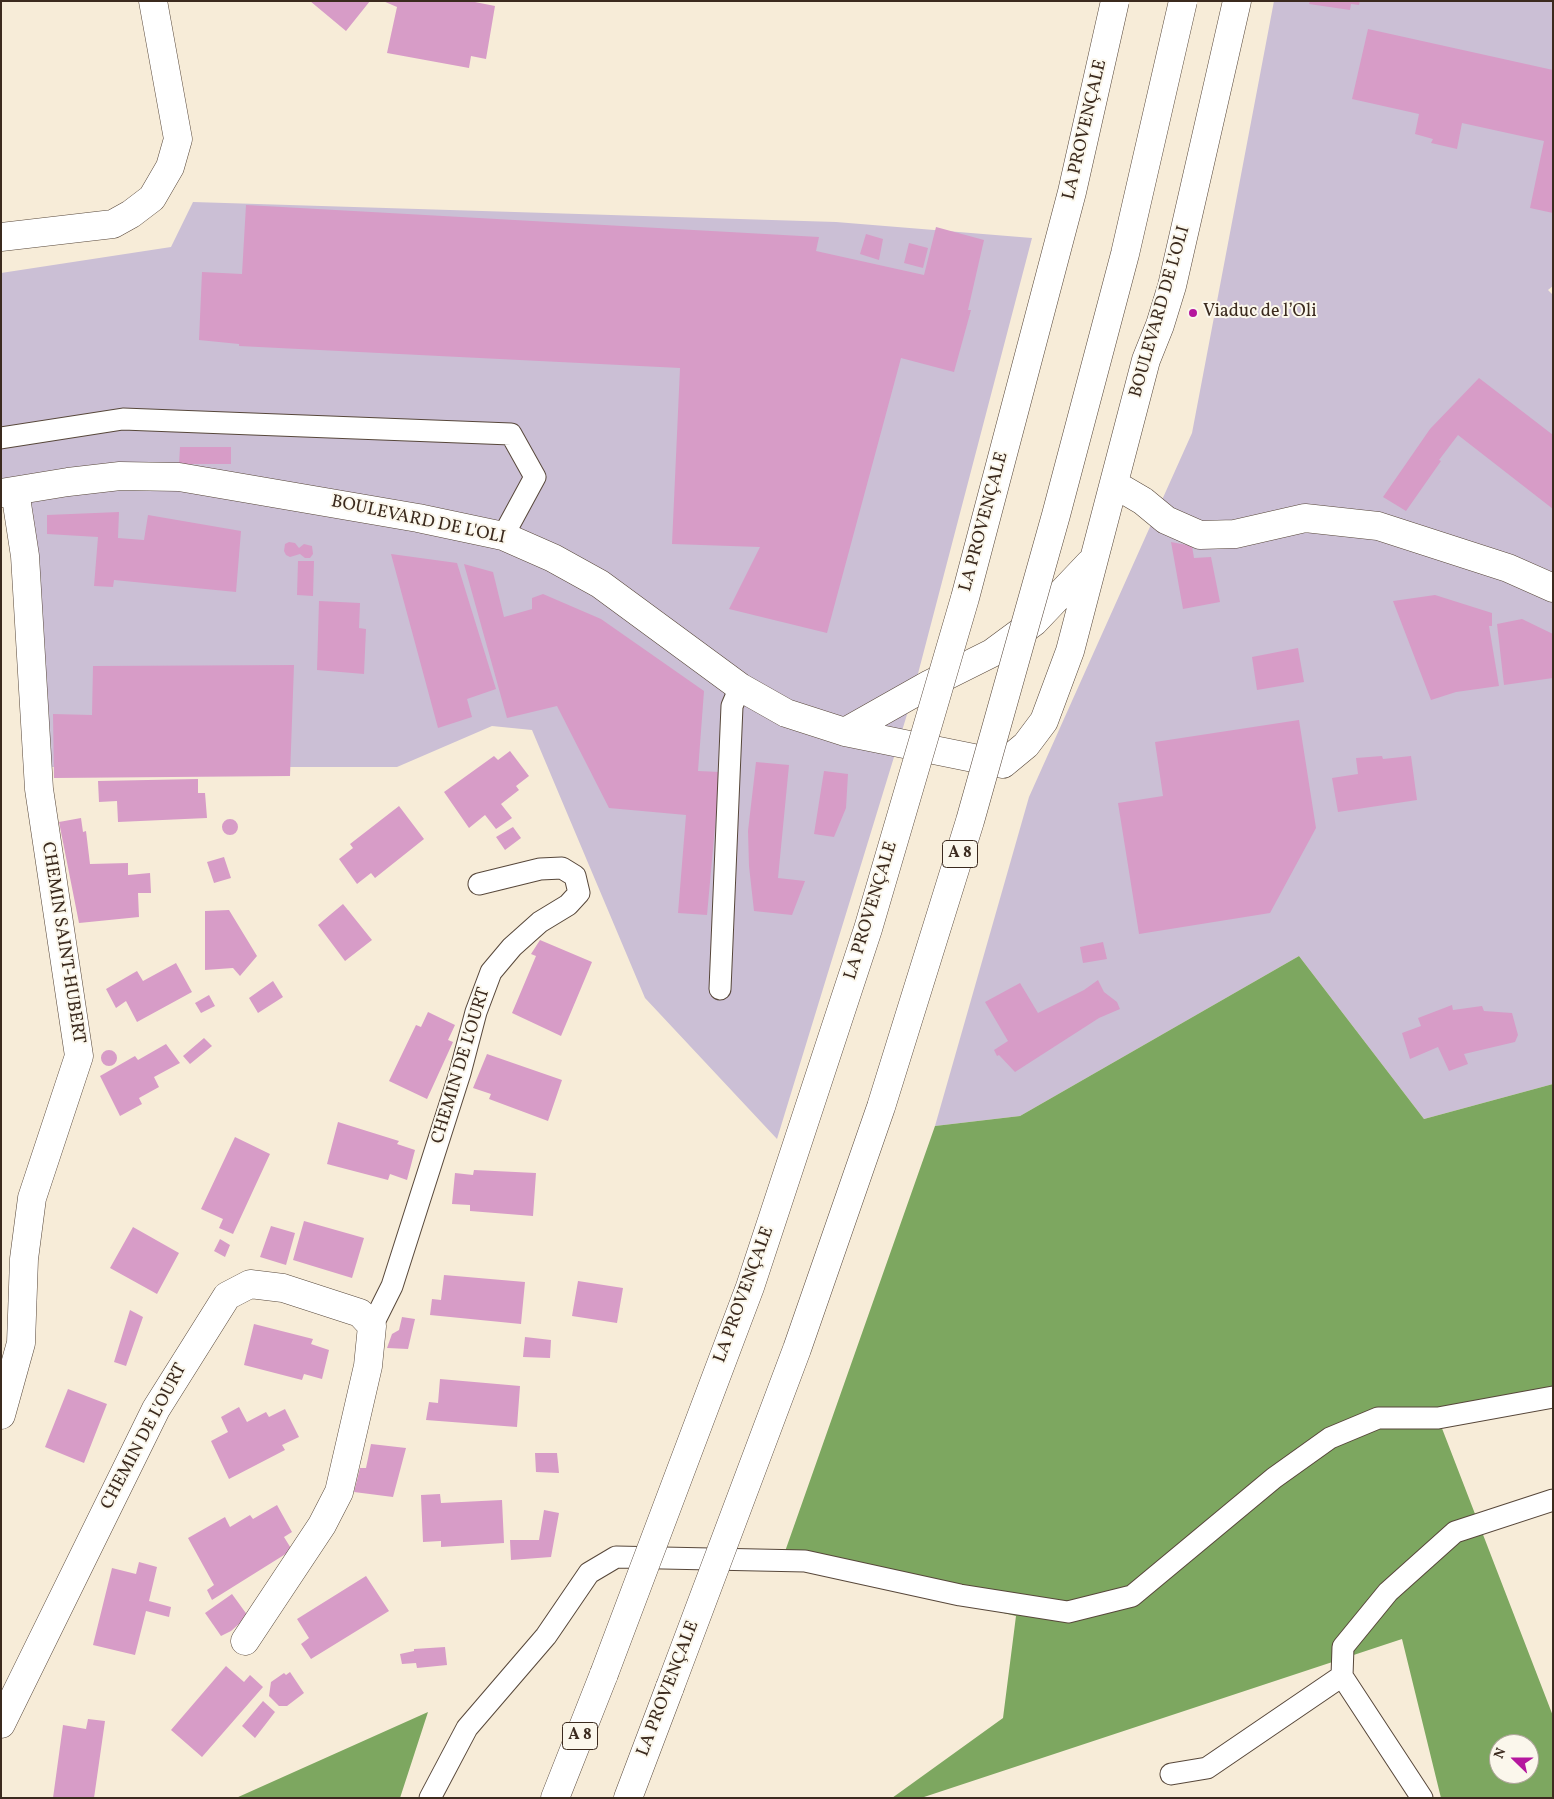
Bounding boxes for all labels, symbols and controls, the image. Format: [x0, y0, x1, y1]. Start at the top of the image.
street label: LA PROVENÇALE [1059, 58, 1113, 202]
street label: BOULEVARD DE L'OLI [1126, 224, 1196, 400]
place label: Viaduc de l’Oli [1203, 302, 1317, 324]
marker: Viaduc de l’Oli [1187, 307, 1199, 319]
street label: LA PROVENÇALE [956, 450, 1014, 594]
street label: BOULEVARD DE L'OLI [329, 492, 507, 550]
street label: LA PROVENÇALE [841, 839, 903, 983]
street label: CHEMIN SAINT-HUBERT [35, 841, 89, 1045]
road number: A 8 [942, 841, 978, 868]
street label: CHEMIN DE L'OURT [428, 985, 496, 1147]
street label: LA PROVENÇALE [710, 1224, 780, 1366]
street label: CHEMIN DE L'OURT [97, 1360, 193, 1514]
street label: LA PROVENÇALE [633, 1618, 705, 1760]
road number: A 8 [562, 1722, 598, 1750]
north arrow [1489, 1734, 1539, 1784]
text: N [1490, 1745, 1511, 1762]

